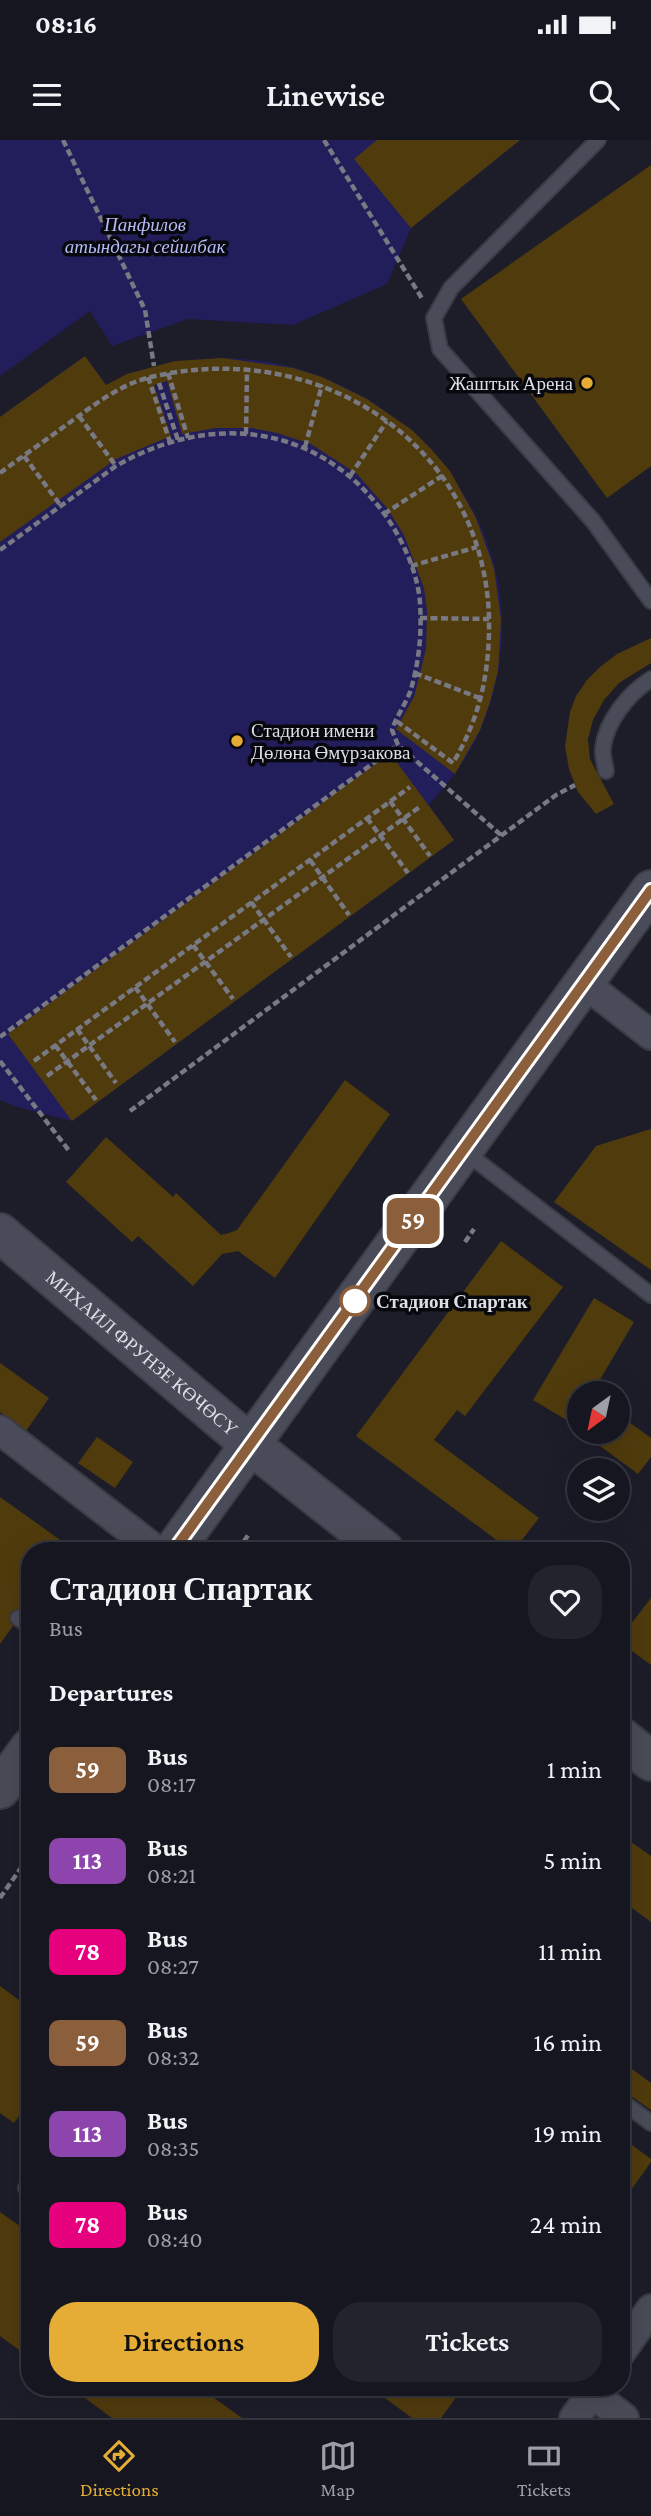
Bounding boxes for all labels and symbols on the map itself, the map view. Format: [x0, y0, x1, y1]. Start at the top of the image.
park label: Панфилов атындагы сейилбак [65, 214, 226, 257]
place label: Жаштык Арена [449, 373, 574, 394]
marker: Жаштык Арена [579, 375, 595, 391]
place label: Стадион имени Дөлөна Өмүрзакова [251, 720, 411, 763]
marker: Стадион имени Дөлөна Өмүрзакова [229, 733, 245, 749]
line badge: 59 [382, 1198, 444, 1244]
street label: МИХАИЛ ФРУНЗЕ КӨЧӨСҮ [42, 1266, 242, 1440]
marker: Стадион Спартак [340, 1286, 370, 1316]
place label: Стадион Спартак [376, 1291, 528, 1312]
north arrow [567, 1381, 630, 1444]

